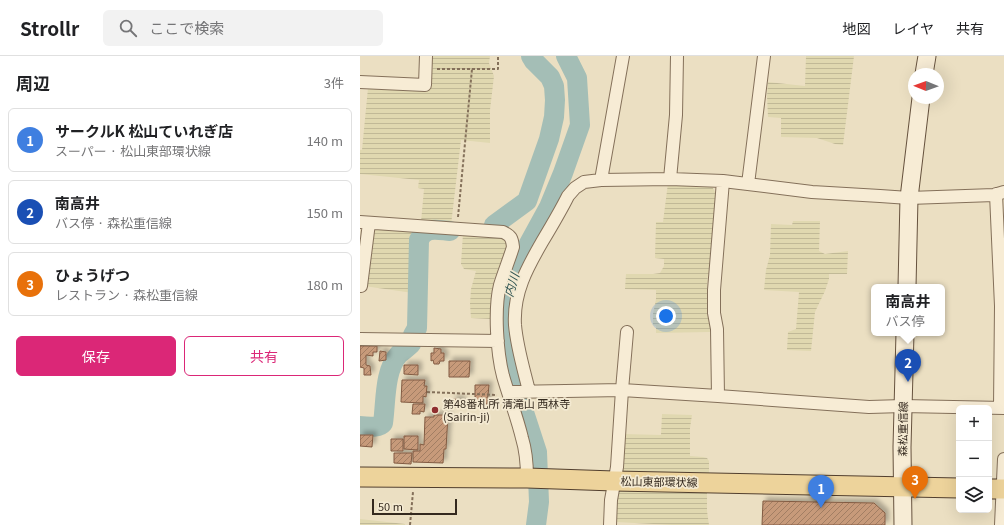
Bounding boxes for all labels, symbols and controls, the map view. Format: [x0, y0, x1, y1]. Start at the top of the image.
search box [103, 10, 383, 46]
text: Strollr [20, 14, 79, 41]
icon: search [117, 17, 139, 39]
text: ここで検索 [149, 17, 224, 38]
text: 地図 [842, 18, 870, 38]
text: レイヤ [892, 18, 934, 38]
text: 共有 [956, 18, 984, 38]
north arrow [908, 68, 944, 104]
text: 周辺 [16, 70, 50, 95]
text: 3件 [324, 73, 344, 92]
text: サークルK 松山ていれぎ店 [55, 120, 233, 141]
text: 1 [26, 131, 34, 150]
text: 140 m [306, 131, 343, 150]
text: スーパー · 松山東部環状線 [55, 141, 211, 160]
text: 南高井 [55, 192, 100, 213]
text: 2 [26, 203, 34, 222]
text: 150 m [306, 203, 343, 222]
text: バス停 · 森松重信線 [55, 213, 172, 232]
text: ひょうげつ [55, 264, 130, 285]
water label: 内川 [499, 269, 523, 299]
text: 3 [26, 275, 34, 294]
text: 180 m [306, 275, 343, 294]
popup [871, 284, 945, 336]
text: レストラン · 森松重信線 [55, 285, 198, 304]
text: 南高井 [885, 290, 931, 311]
your location [656, 306, 676, 326]
text: バス停 [885, 311, 925, 330]
button: 保存 [16, 336, 176, 376]
button: 共有 [184, 336, 344, 376]
pin: 2 [895, 349, 921, 382]
place label: 第48番札所 清滝山 西林寺 (Sairin-ji) [443, 395, 570, 424]
street label: 森松重信線 [894, 401, 910, 457]
marker: 第48番札所 清滝山 西林寺 (Sairin-ji) [430, 405, 440, 415]
map controls [956, 405, 992, 513]
button: + [956, 405, 992, 441]
button: − [956, 441, 992, 477]
pin: 3 [902, 466, 928, 499]
street label: 松山東部環状線 [620, 472, 698, 490]
pin: 1 [808, 475, 834, 508]
button: layers [956, 477, 992, 513]
scale bar [372, 497, 457, 516]
text: 50 m [378, 498, 403, 514]

